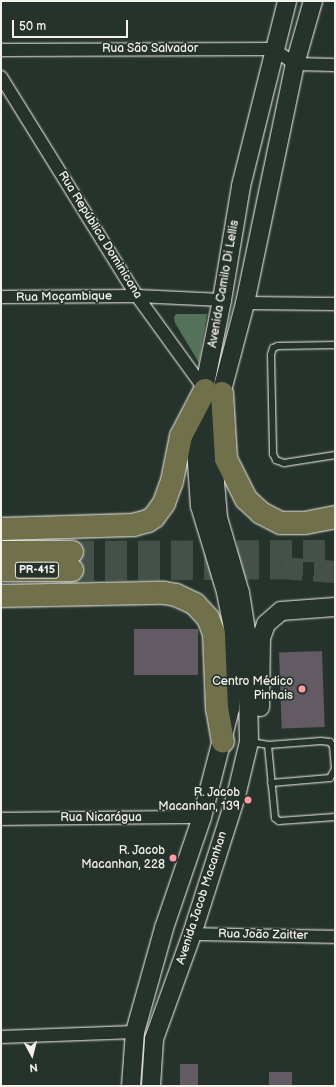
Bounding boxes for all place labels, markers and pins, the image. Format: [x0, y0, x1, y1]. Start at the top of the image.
place label: Centro Médico Pinhais [212, 675, 293, 703]
marker: Centro Médico Pinhais [296, 683, 308, 695]
place label: R. Jacob Macanhan, 139 [158, 786, 240, 814]
marker: R. Jacob Macanhan, 139 [243, 795, 253, 805]
place label: R. Jacob Macanhan, 228 [81, 844, 165, 872]
marker: R. Jacob Macanhan, 228 [168, 853, 178, 863]

